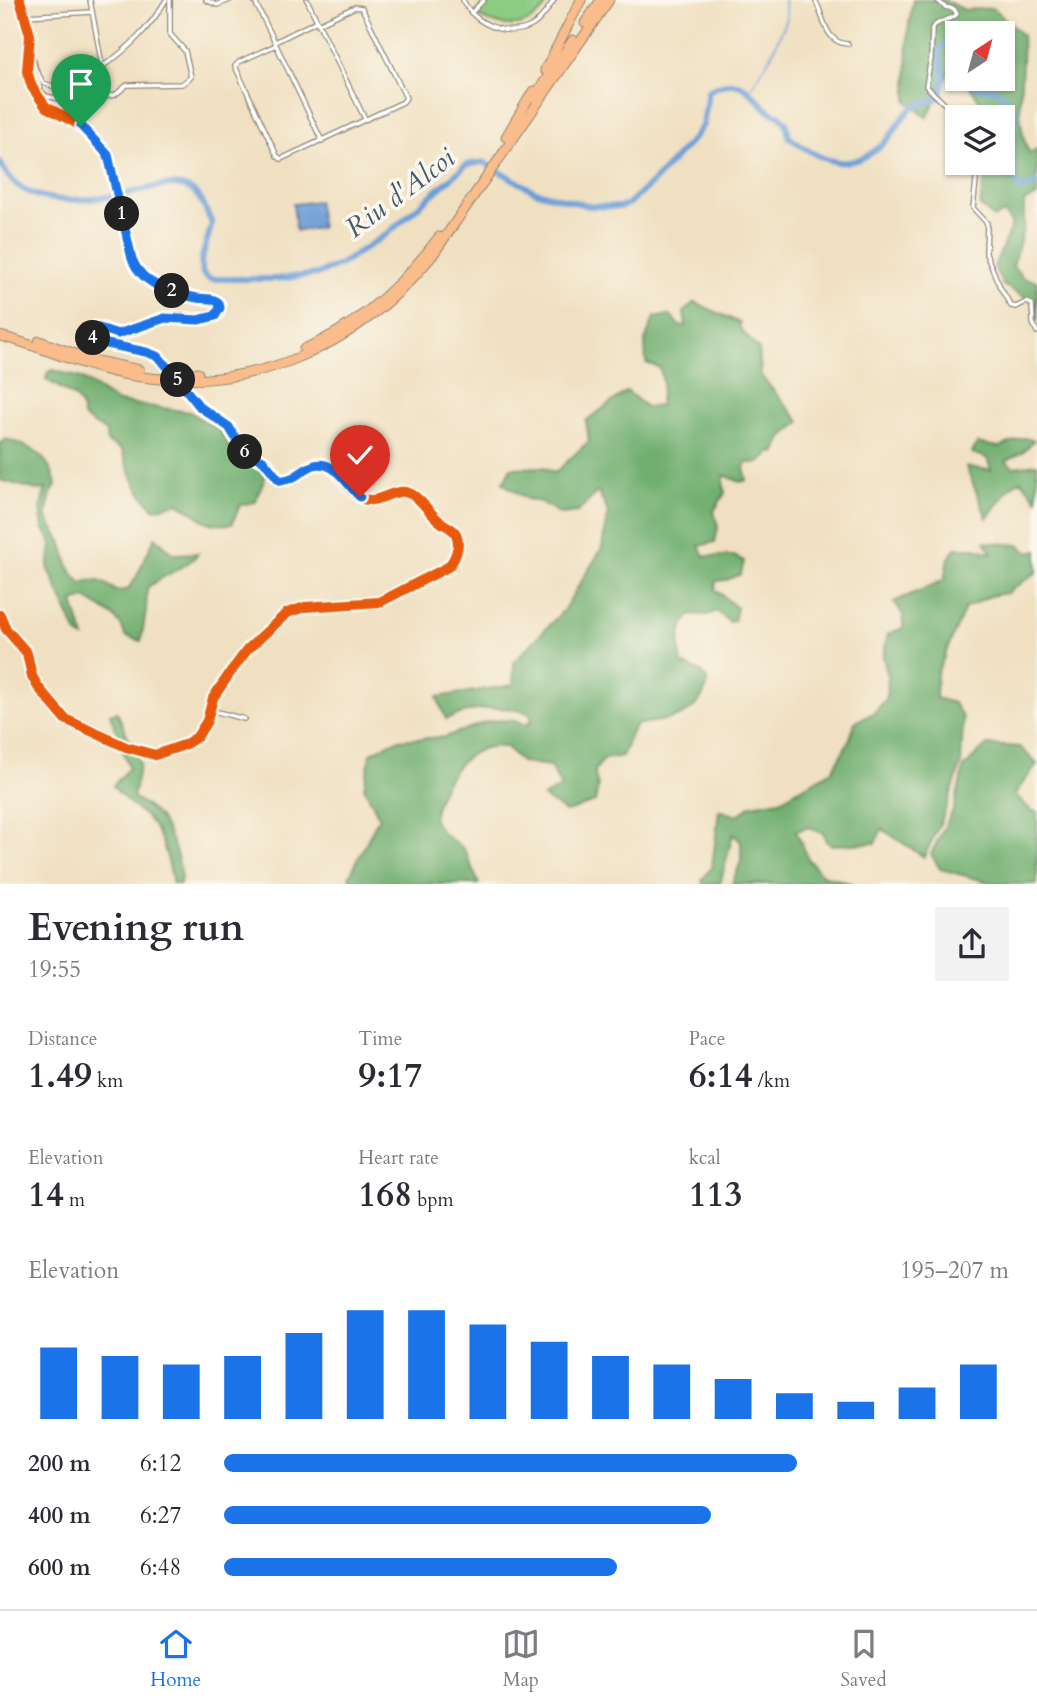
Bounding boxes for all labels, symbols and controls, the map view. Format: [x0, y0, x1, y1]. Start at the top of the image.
north arrow [945, 21, 1015, 91]
map controls [945, 21, 1015, 175]
pin [51, 54, 111, 126]
icon: arrive [62, 65, 100, 103]
button: layers [945, 105, 1015, 175]
water label: Riu d'Alcoi [337, 139, 463, 247]
pin: 1 [104, 196, 140, 232]
text: 1 [117, 200, 126, 226]
pin: 2 [154, 274, 190, 308]
text: 2 [167, 277, 176, 303]
pin: 4 [76, 320, 110, 356]
text: 4 [88, 324, 97, 350]
pin: 5 [160, 362, 196, 398]
text: 5 [173, 366, 182, 392]
pin [330, 425, 390, 497]
pin: 6 [228, 434, 262, 470]
icon: check [341, 436, 379, 474]
text: 6 [240, 438, 249, 464]
text: Evening run [28, 902, 244, 954]
button: share [935, 907, 1009, 981]
text: 19:55 [28, 954, 81, 985]
text: Distance [28, 1026, 97, 1052]
text: Time [358, 1026, 402, 1052]
text: Pace [689, 1026, 725, 1052]
text: 1.49 [28, 1052, 92, 1100]
text: 9:17 [358, 1052, 422, 1100]
text: 6:14 [689, 1052, 753, 1100]
text: km [92, 1068, 123, 1094]
text: /km [753, 1068, 790, 1094]
text: Elevation [28, 1145, 103, 1171]
text: Heart rate [358, 1145, 439, 1171]
text: kcal [689, 1145, 721, 1171]
text: 14 [28, 1171, 64, 1219]
text: 168 [358, 1171, 412, 1219]
text: 113 [689, 1171, 742, 1219]
text: m [64, 1187, 85, 1213]
text: bpm [412, 1187, 454, 1213]
text: Elevation [28, 1255, 119, 1286]
text: 195–207 m [900, 1255, 1009, 1286]
text: 200 m [28, 1448, 91, 1479]
text: 6:12 [140, 1448, 181, 1479]
text: 400 m [28, 1500, 91, 1531]
text: 6:27 [140, 1500, 181, 1531]
text: 600 m [28, 1552, 91, 1583]
text: 6:48 [140, 1552, 181, 1583]
tab: Home [150, 1625, 201, 1693]
tab: Map [502, 1625, 540, 1693]
tab: Saved [841, 1625, 887, 1693]

